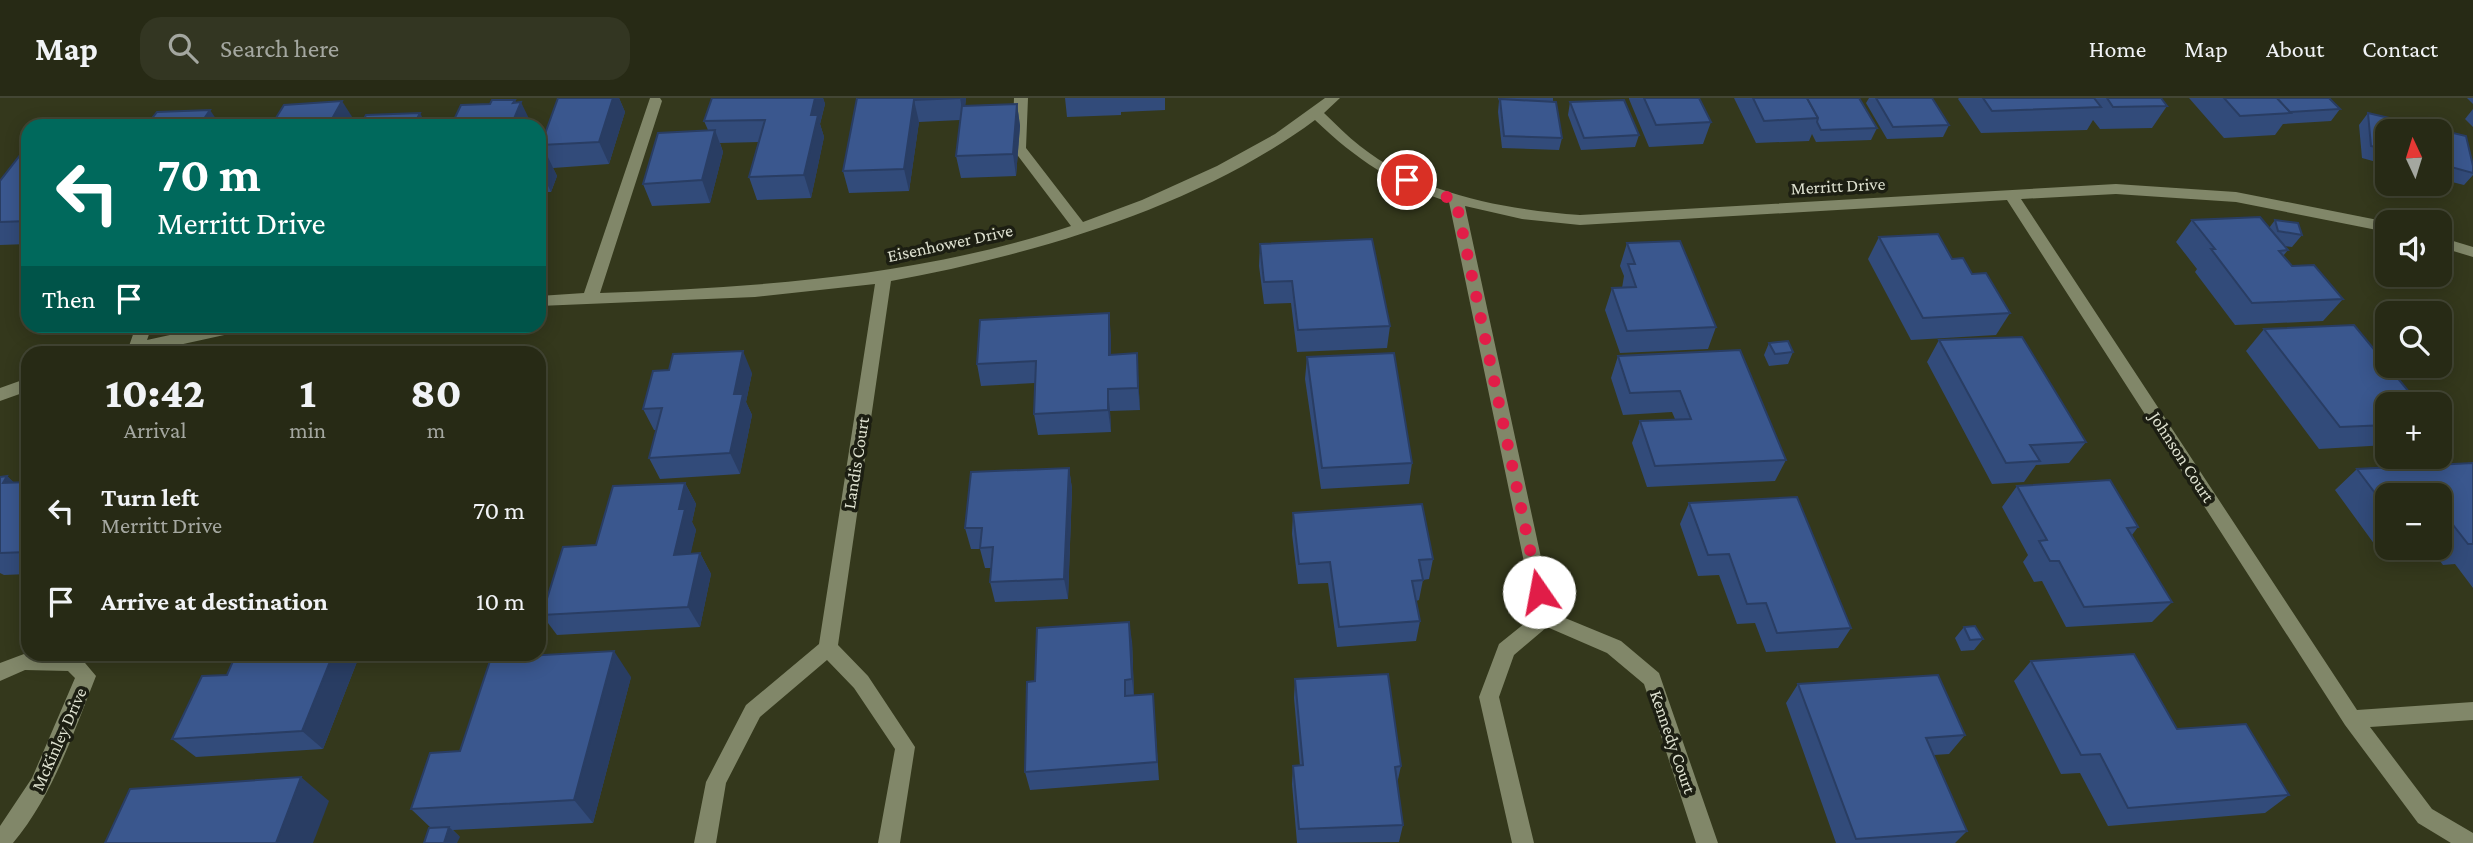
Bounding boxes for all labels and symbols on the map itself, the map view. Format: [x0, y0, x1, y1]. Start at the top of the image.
north arrow [2375, 119, 2452, 196]
pin [1377, 150, 1437, 210]
street label: Merritt Drive [1790, 174, 1886, 198]
street label: Eisenhower Drive [886, 220, 1015, 266]
street label: Johnson Court [2144, 406, 2219, 507]
street label: Landis Court [839, 415, 873, 510]
position arrow [1502, 555, 1576, 629]
street label: McKinley Drive [27, 684, 91, 794]
street label: Kennedy Court [1646, 688, 1700, 797]

